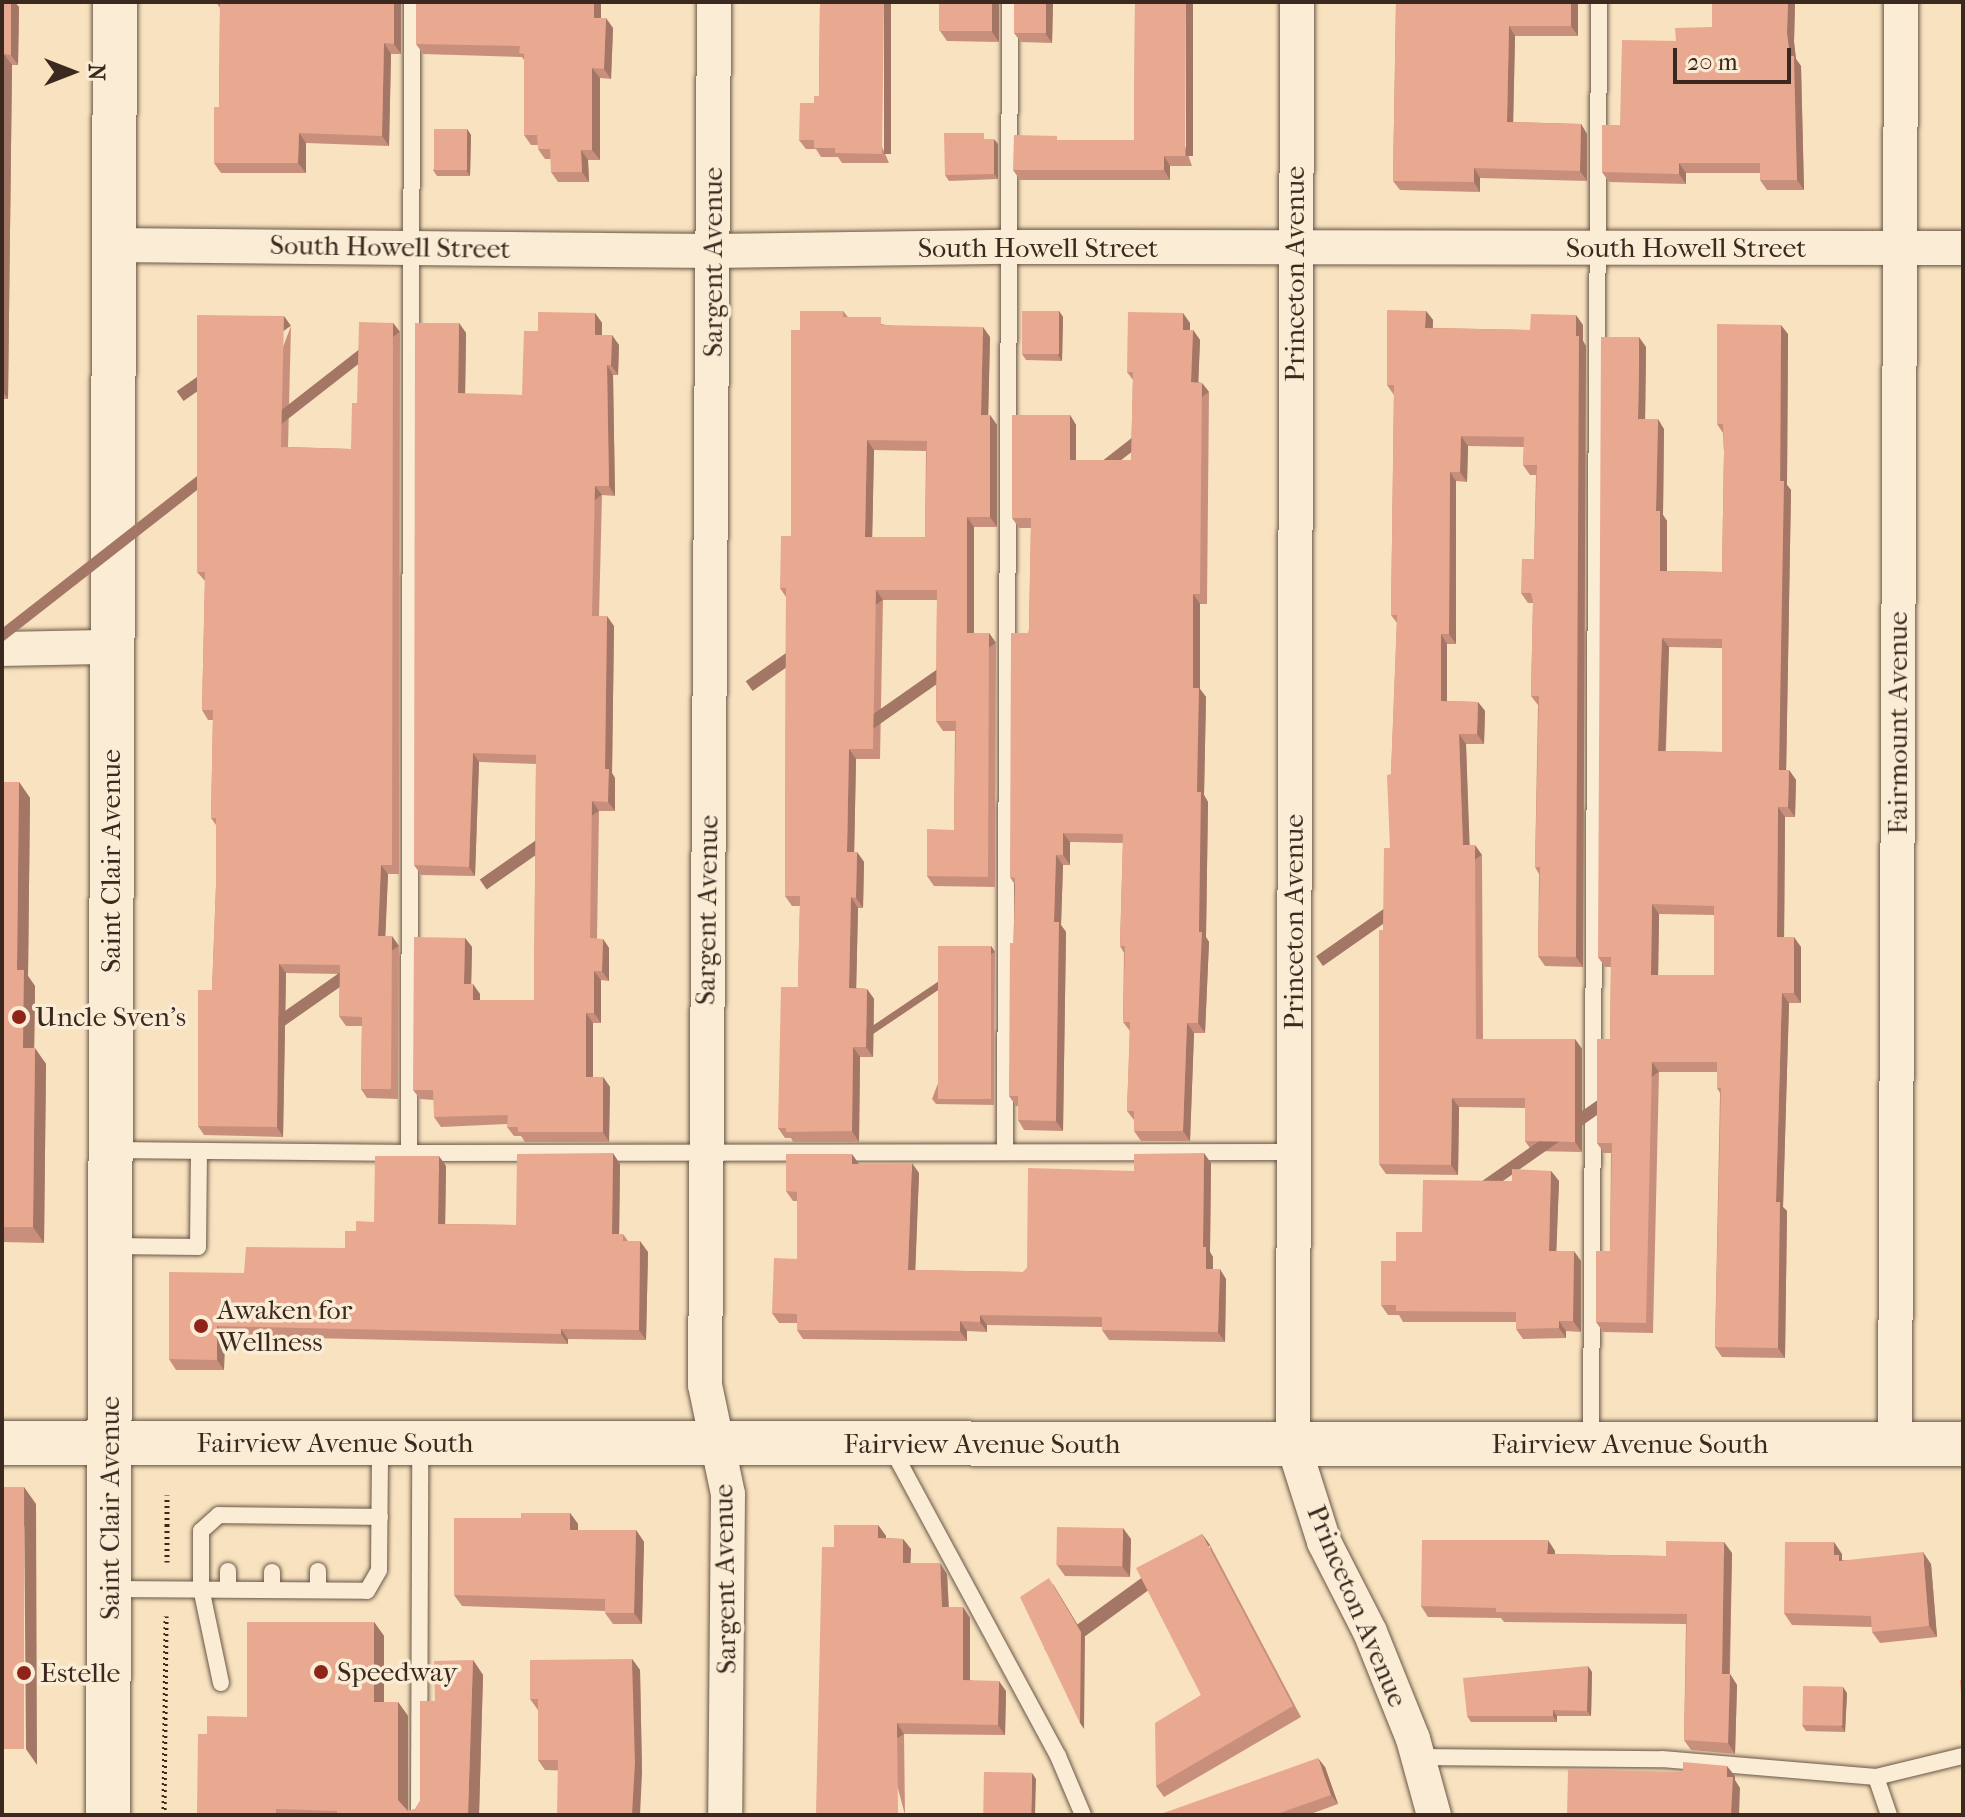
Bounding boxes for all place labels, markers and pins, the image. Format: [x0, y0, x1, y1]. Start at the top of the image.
place label: Uncle Sven's [35, 1000, 186, 1034]
marker: Uncle Sven's [10, 1008, 28, 1026]
place label: Awaken for Wellness [217, 1293, 352, 1359]
marker: Awaken for Wellness [192, 1317, 210, 1335]
place label: Speedway [337, 1655, 457, 1689]
place label: Estelle [40, 1656, 120, 1690]
marker: Speedway [312, 1663, 330, 1681]
marker: Estelle [15, 1664, 33, 1682]

